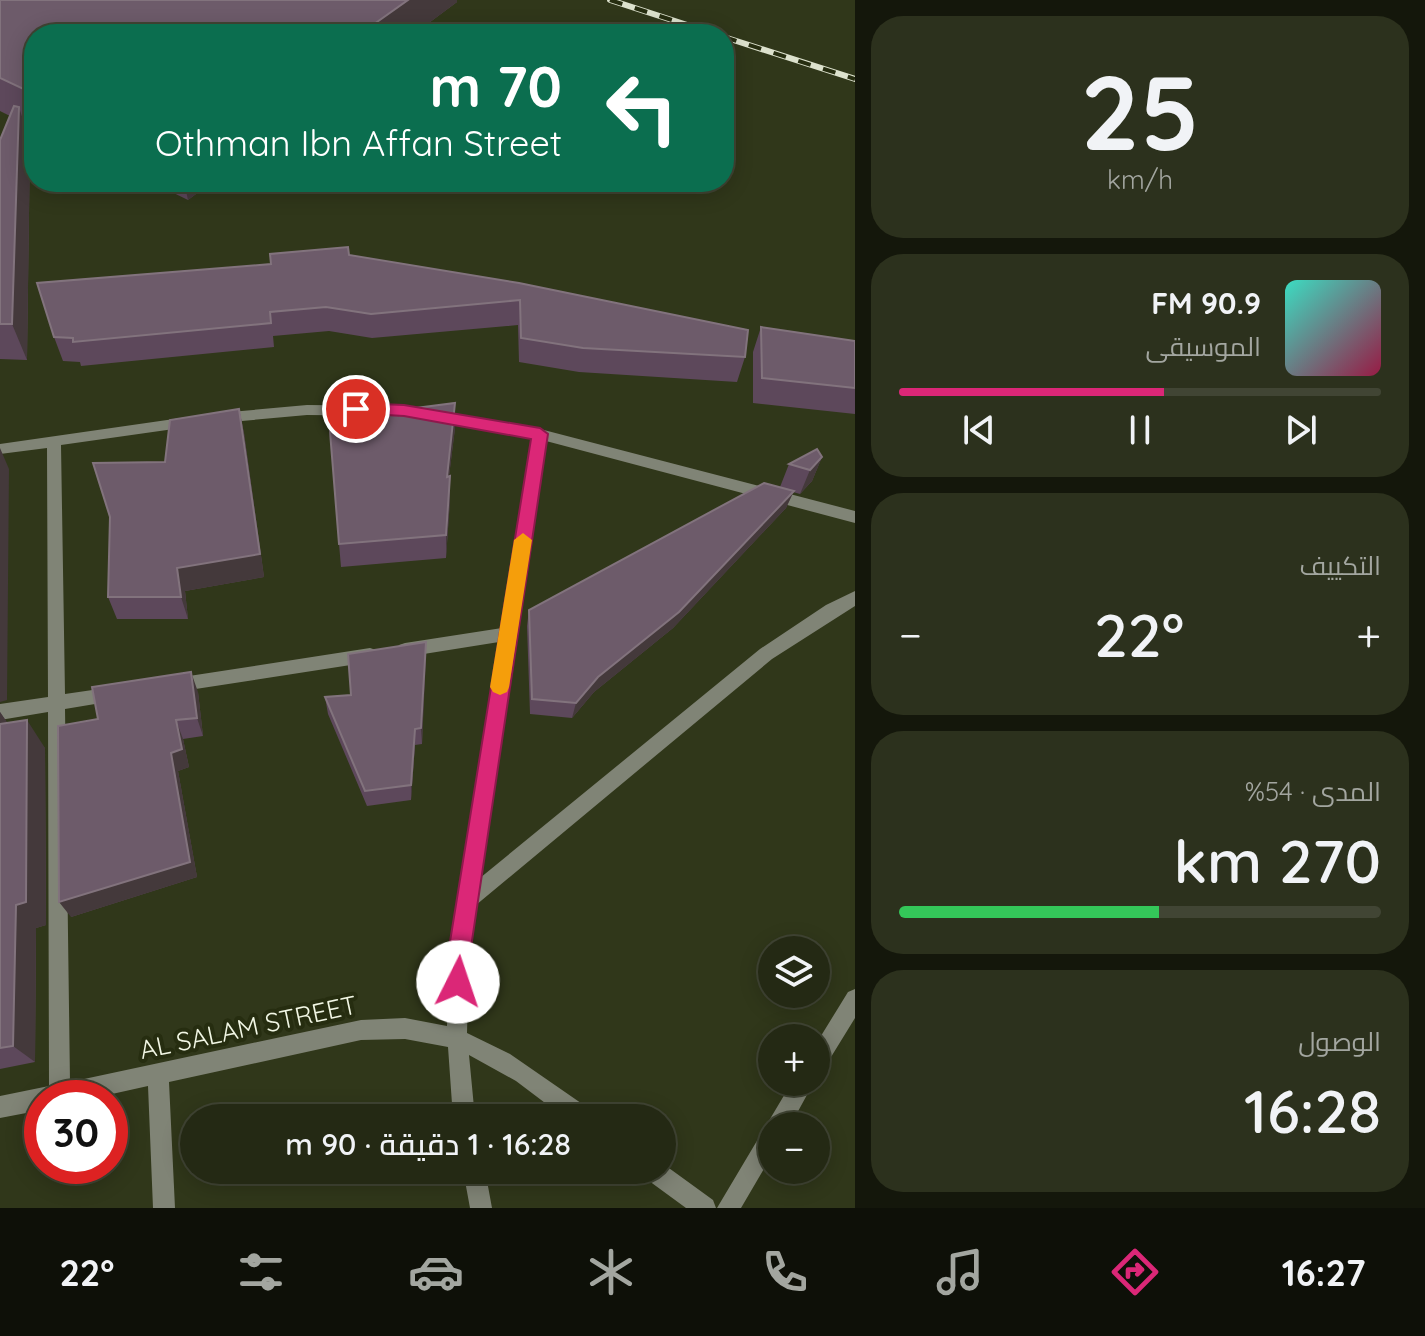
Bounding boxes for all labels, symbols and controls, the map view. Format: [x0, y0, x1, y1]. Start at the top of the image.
text: 25 [1080, 46, 1200, 176]
text: 70 m [430, 51, 562, 121]
icon: left [590, 56, 694, 160]
text: Othman Ibn Affan Street [155, 120, 562, 165]
text: km/h [1107, 163, 1173, 196]
text: 90.9 FM [1151, 284, 1261, 322]
text: الموسيقى [1146, 330, 1261, 363]
pin [322, 375, 390, 443]
icon: arrive [334, 387, 378, 431]
icon: previous [957, 408, 1001, 452]
icon: pause [1118, 408, 1162, 452]
icon: next [1279, 408, 1323, 452]
text: التكييف [1299, 549, 1381, 582]
text: 22° [1094, 597, 1184, 672]
text: − [899, 607, 922, 662]
text: + [1356, 607, 1381, 662]
text: المدى · 54% [1245, 775, 1381, 808]
text: 270 km [1174, 823, 1381, 898]
map controls [758, 936, 830, 1184]
button: layers [758, 936, 830, 1008]
position arrow [416, 940, 500, 1024]
street label: AL SALAM STREET [136, 988, 360, 1066]
button: + [758, 1024, 830, 1096]
text: الوصول [1298, 1025, 1381, 1058]
text: 16:28 [1244, 1073, 1381, 1148]
speed limit sign: 30 [24, 1080, 128, 1184]
button: − [758, 1112, 830, 1184]
text: 16:28 · 1 دقيقة · 90 m [285, 1125, 571, 1163]
icon: filters [233, 1244, 289, 1300]
icon: car [408, 1244, 464, 1300]
icon: climate [583, 1244, 639, 1300]
icon: phone [757, 1244, 813, 1300]
icon: music [932, 1244, 988, 1300]
icon: directions [1107, 1244, 1163, 1300]
text: 22° [59, 1250, 115, 1295]
text: 16:27 [1282, 1250, 1366, 1295]

